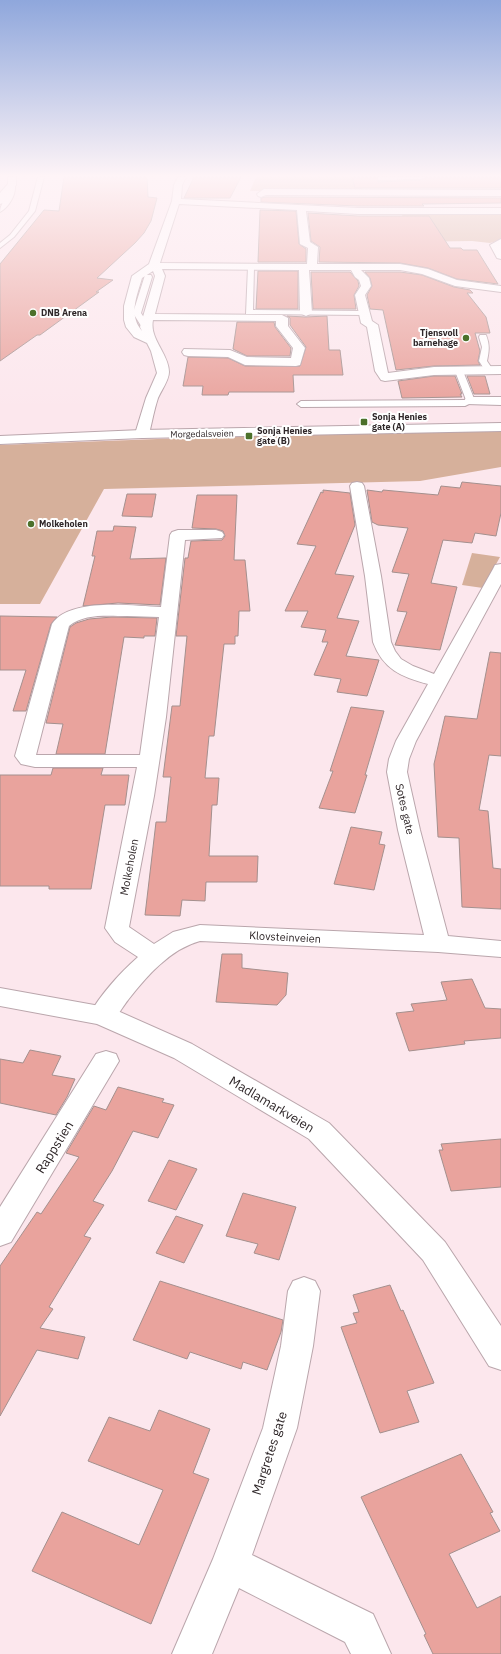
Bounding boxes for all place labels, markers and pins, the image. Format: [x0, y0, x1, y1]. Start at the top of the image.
place label: DNB Arena [41, 307, 87, 318]
marker: DNB Arena [28, 308, 38, 318]
place label: Tjensvoll barnehage [413, 327, 458, 348]
marker: Tjensvoll barnehage [461, 333, 471, 343]
place label: Sonja Henies gate (A) [372, 411, 427, 432]
marker: Sonja Henies gate (A) [359, 417, 369, 427]
place label: Sonja Henies gate (B) [257, 425, 312, 446]
marker: Sonja Henies gate (B) [244, 431, 254, 441]
place label: Molkeholen [39, 518, 88, 529]
marker: Molkeholen [26, 519, 36, 529]

